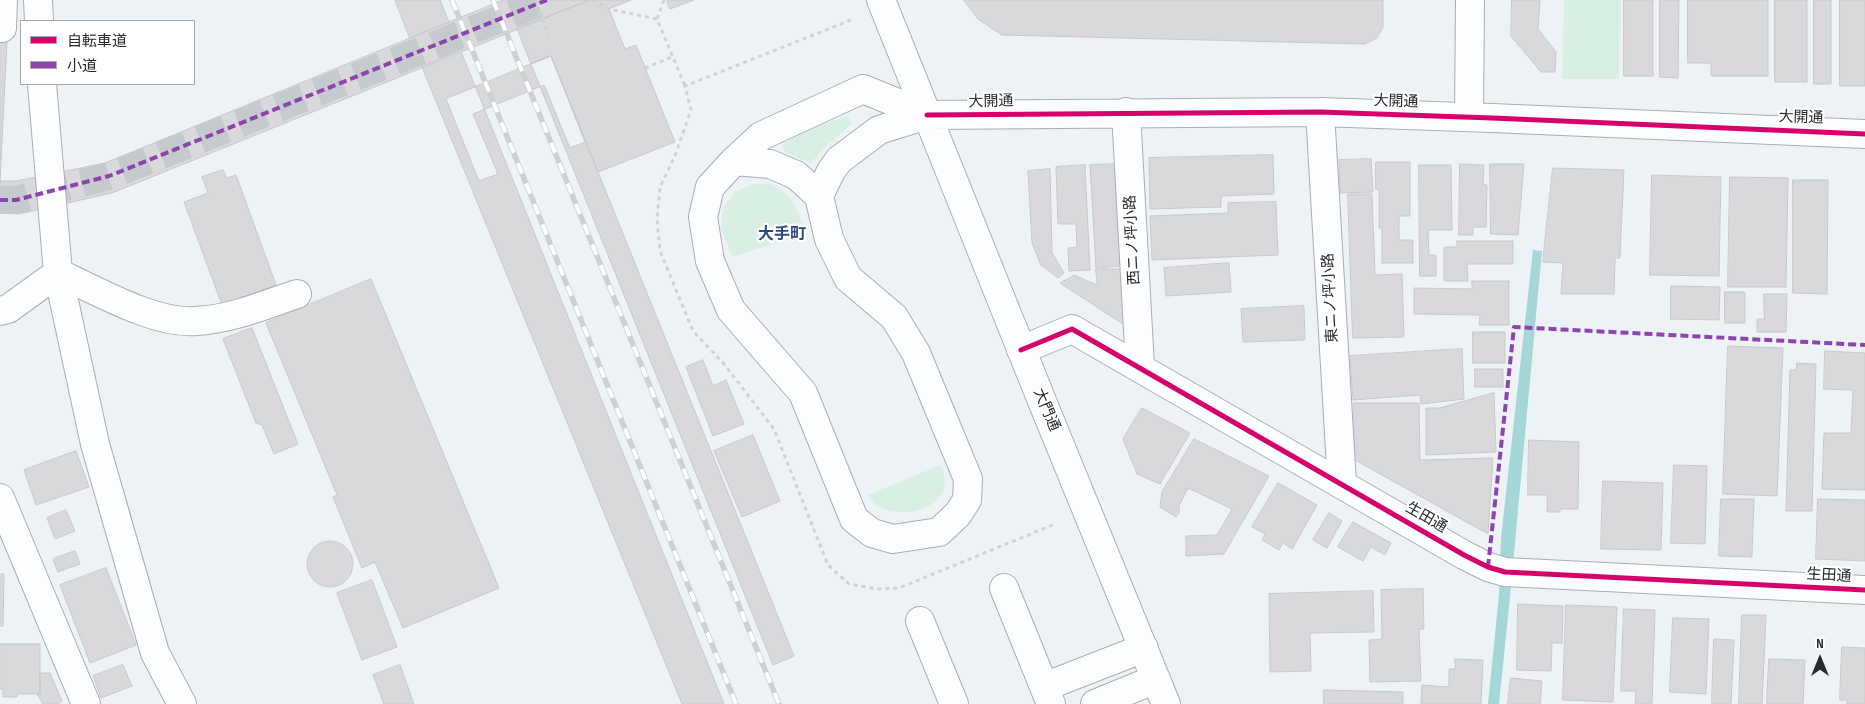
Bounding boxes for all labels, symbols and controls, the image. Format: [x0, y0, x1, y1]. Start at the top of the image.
legend [20, 20, 195, 85]
text: 自転車道 [67, 32, 127, 51]
text: 小道 [67, 57, 97, 76]
street label: 大開通 [1373, 92, 1419, 112]
street label: 大開通 [968, 93, 1014, 111]
street label: 大開通 [1778, 108, 1824, 128]
street label: 西ニノ坪小路 [1122, 195, 1144, 285]
district label: 大手町 [758, 225, 806, 245]
street label: 東ニノ坪小路 [1320, 253, 1342, 343]
street label: 大門通 [1029, 386, 1063, 434]
street label: 生田通 [1402, 499, 1450, 537]
street label: 生田通 [1806, 566, 1852, 586]
north arrow [1795, 634, 1845, 684]
text: N [1816, 635, 1824, 652]

